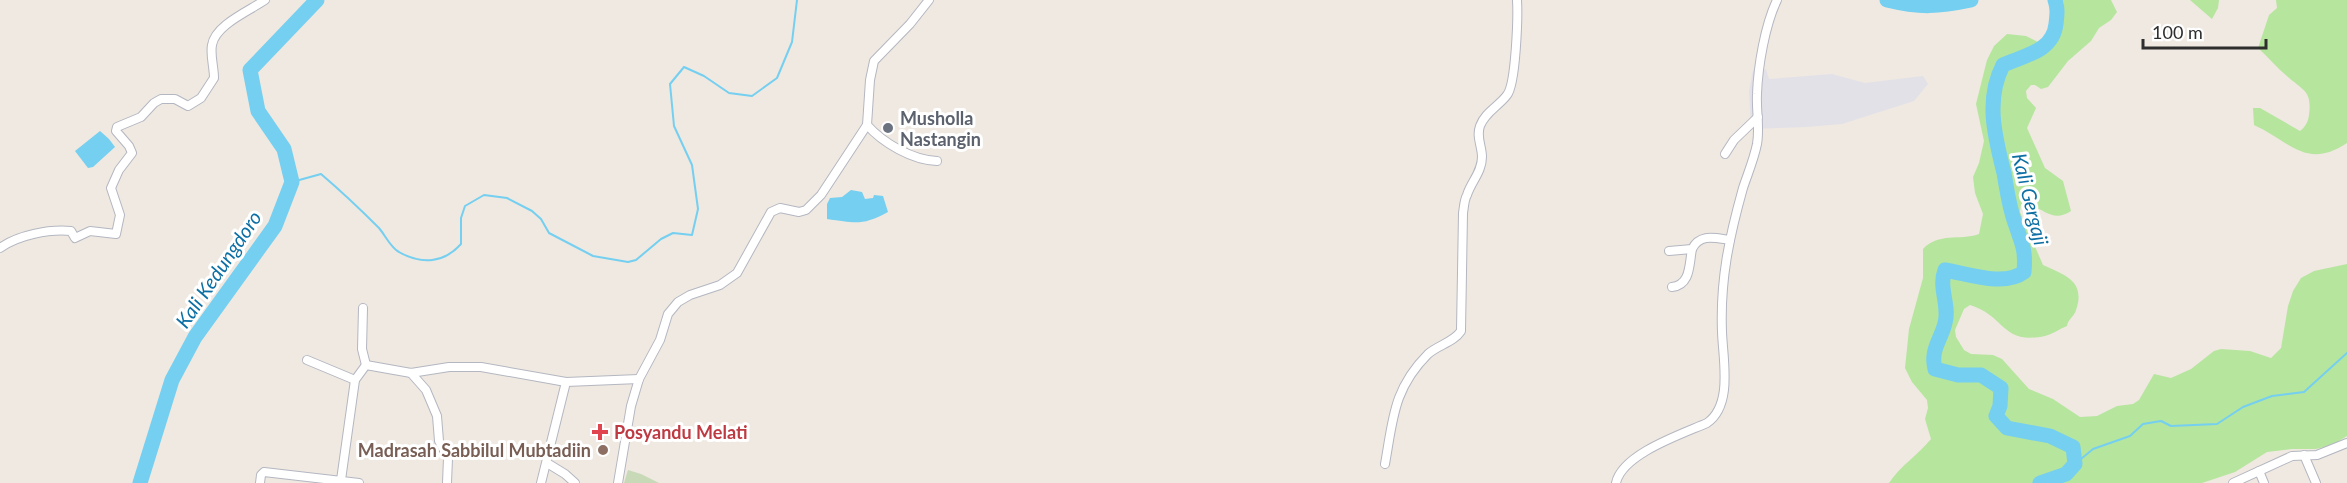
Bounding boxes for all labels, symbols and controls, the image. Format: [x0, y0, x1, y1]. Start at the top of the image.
scale bar [2143, 12, 2266, 50]
text: 100 m [2152, 21, 2203, 43]
place label: Musholla Nastangin [900, 107, 981, 150]
marker: Musholla Nastangin [881, 121, 895, 135]
water label: Kali Gergaji [2008, 150, 2054, 248]
water label: Kali Kedungdoro [170, 206, 266, 332]
place label: Posyandu Melati [614, 421, 748, 443]
marker: Posyandu Melati [591, 423, 609, 441]
place label: Madrasah Sabbilul Mubtadiin [358, 439, 591, 461]
marker: Madrasah Sabbilul Mubtadiin [596, 443, 610, 457]

